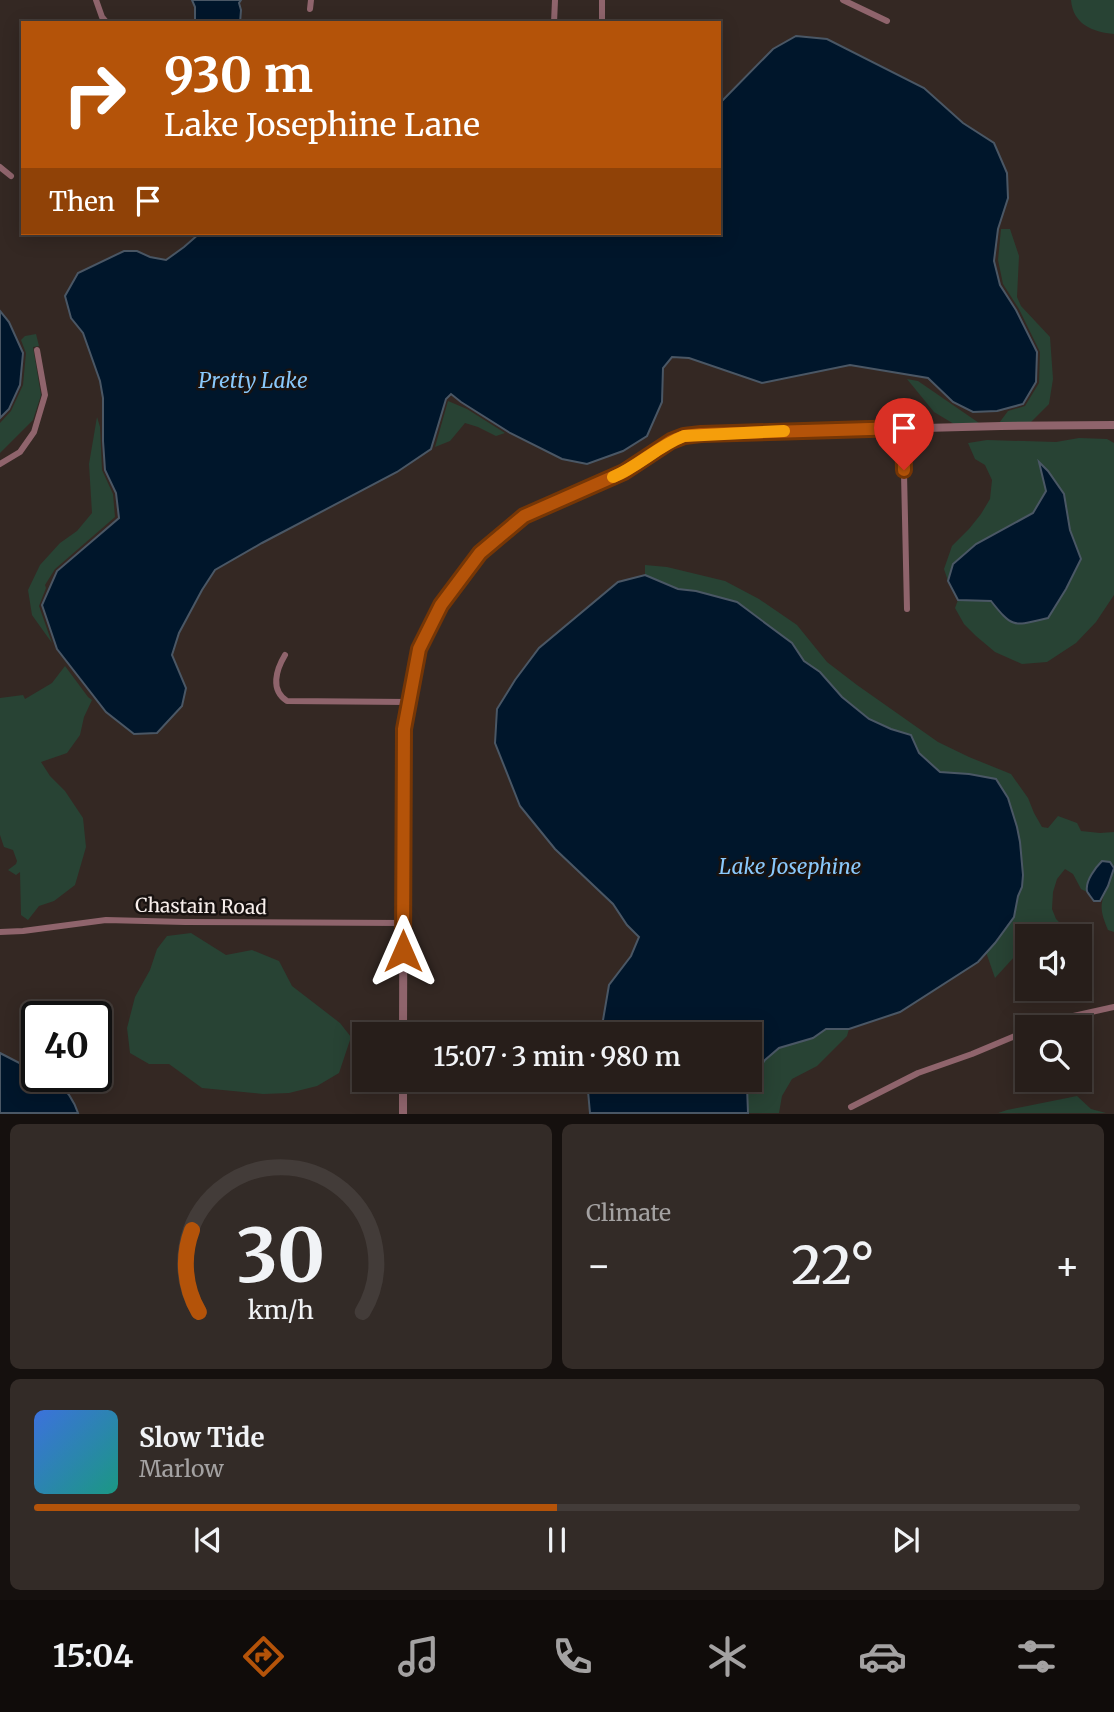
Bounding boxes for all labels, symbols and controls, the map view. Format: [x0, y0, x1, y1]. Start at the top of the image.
text: 930 m [164, 44, 313, 105]
icon: right [49, 49, 140, 140]
text: Lake Josephine Lane [164, 105, 480, 145]
icon: arrive [129, 182, 167, 220]
text: Then [49, 185, 115, 218]
water label: Pretty Lake [198, 367, 308, 394]
pin [874, 398, 934, 470]
icon: arrive [885, 409, 923, 447]
water label: Lake Josephine [719, 853, 861, 880]
street label: Chastain Road [135, 893, 267, 919]
position arrow [366, 914, 440, 988]
map controls [1015, 924, 1092, 1092]
button: sound [1015, 924, 1092, 1001]
speed limit sign: 40 [21, 1001, 112, 1092]
button: search [1015, 1015, 1092, 1092]
text: 15:07 · 3 min · 980 m [433, 1040, 681, 1073]
text: Climate [586, 1198, 671, 1227]
text: 30 [236, 1211, 326, 1303]
text: 22° [791, 1233, 875, 1298]
text: − [586, 1242, 611, 1289]
text: + [1055, 1242, 1080, 1289]
text: km/h [248, 1294, 314, 1326]
text: Slow Tide [139, 1421, 265, 1454]
text: Marlow [139, 1454, 224, 1483]
icon: previous [189, 1521, 227, 1559]
icon: pause [538, 1521, 576, 1559]
icon: next [887, 1521, 925, 1559]
icon: directions [239, 1632, 288, 1681]
icon: music [394, 1632, 443, 1681]
icon: phone [548, 1632, 597, 1681]
icon: climate [703, 1632, 752, 1681]
icon: car [858, 1632, 907, 1681]
icon: filters [1012, 1632, 1061, 1681]
text: 15:04 [53, 1636, 133, 1676]

